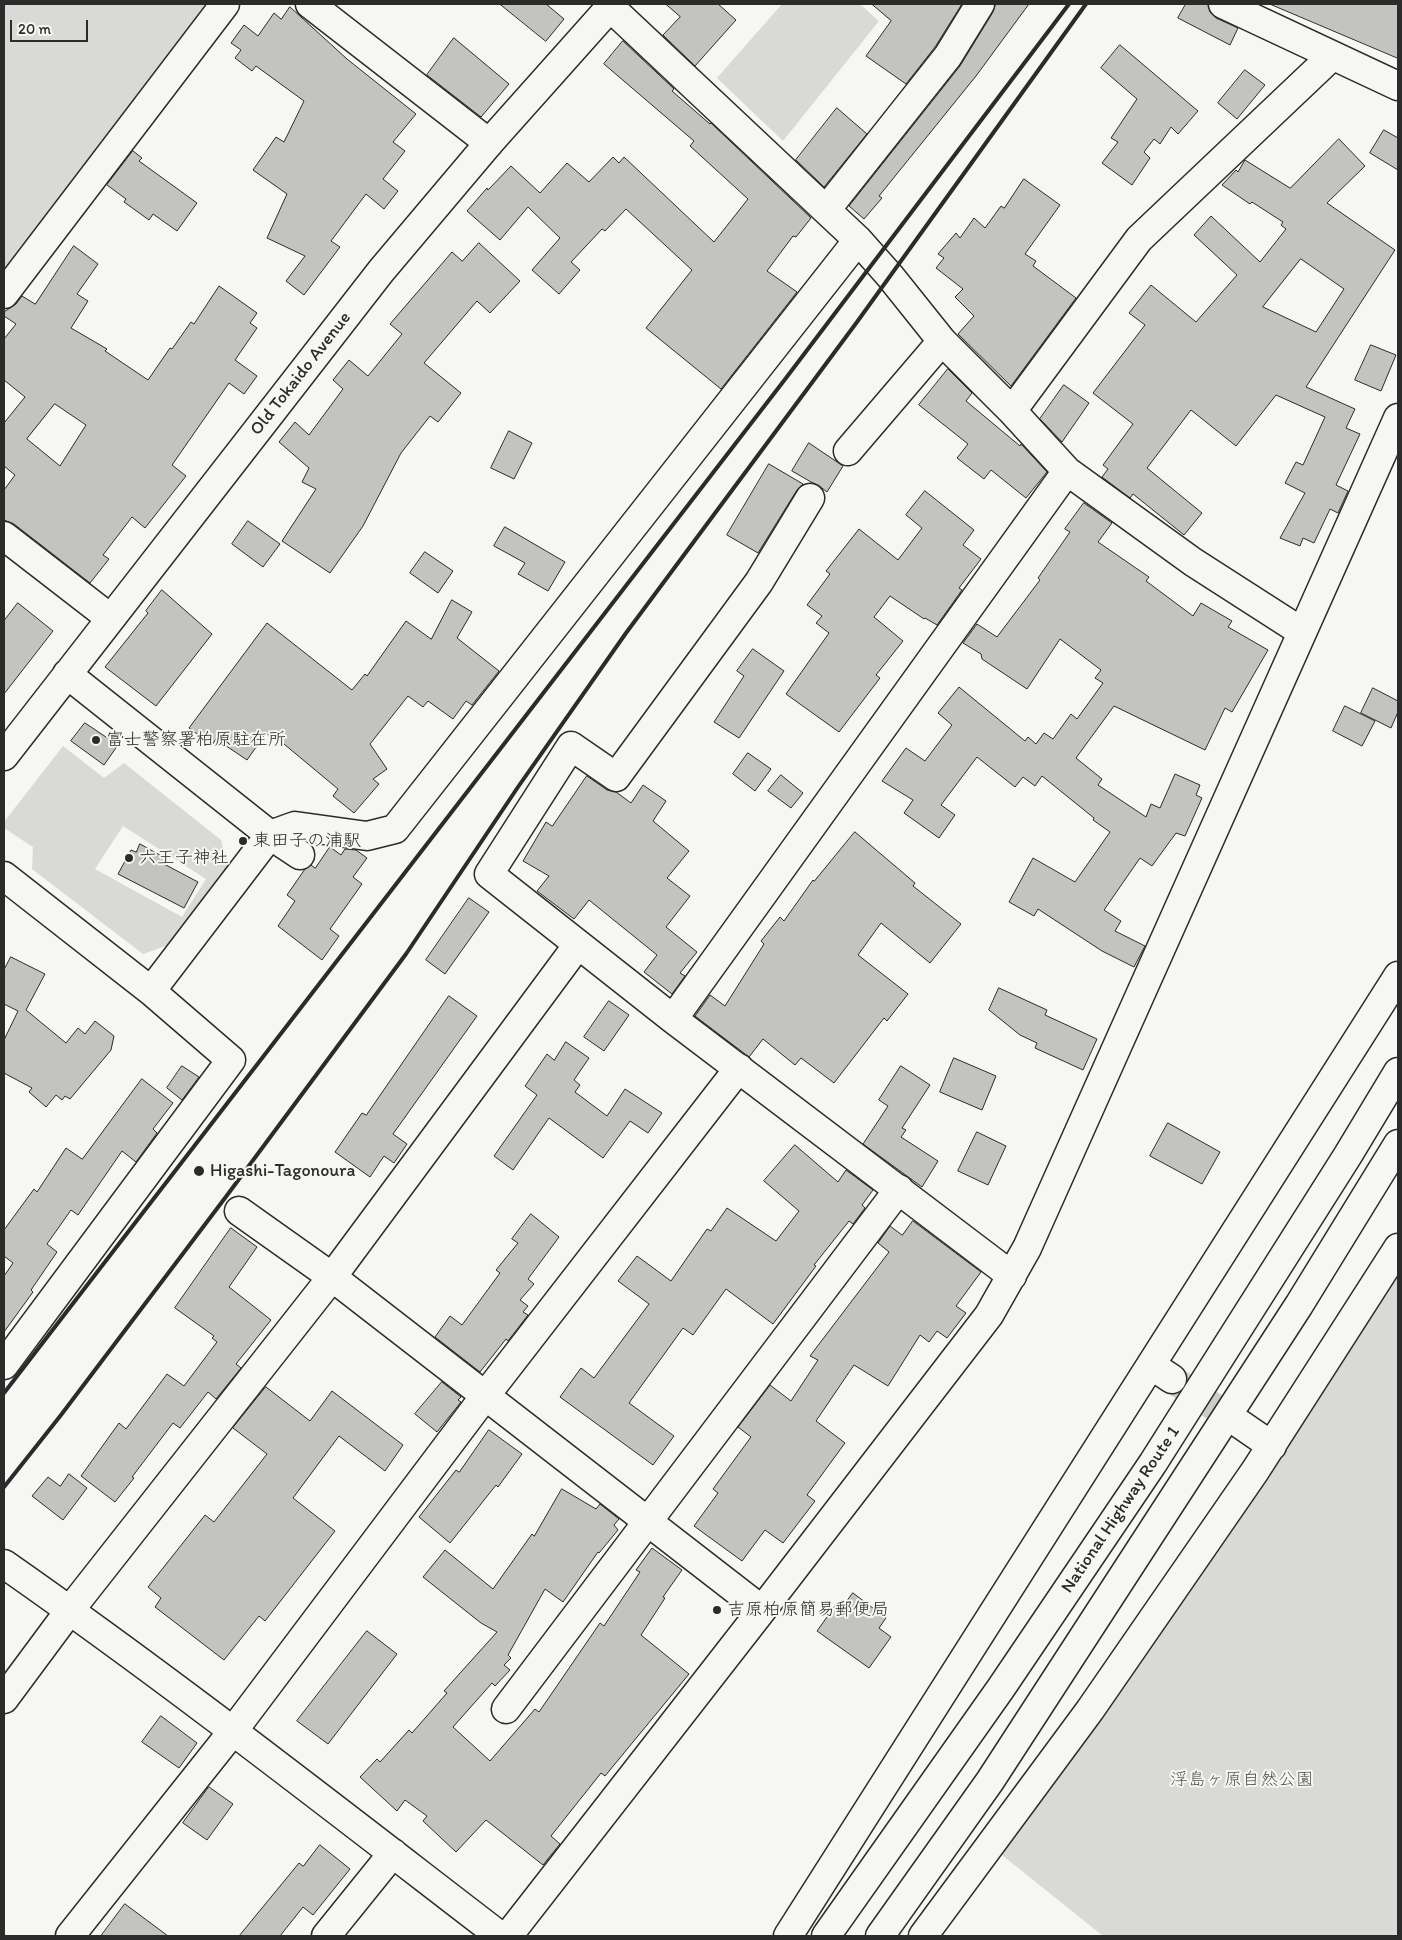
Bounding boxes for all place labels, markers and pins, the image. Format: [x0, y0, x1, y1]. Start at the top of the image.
place label: 富士警察署柏原駐在所 [106, 729, 286, 751]
marker: 富士警察署柏原駐在所 [90, 734, 102, 746]
place label: 東田子の浦駅 [253, 830, 361, 852]
marker: 東田子の浦駅 [237, 835, 249, 847]
place label: 六王子神社 [139, 847, 229, 869]
marker: 六王子神社 [123, 852, 135, 864]
place label: Higashi-Tagonoura [210, 1160, 355, 1182]
marker: Higashi-Tagonoura [192, 1164, 206, 1178]
place label: 吉原柏原簡易郵便局 [727, 1599, 889, 1621]
marker: 吉原柏原簡易郵便局 [711, 1604, 723, 1616]

